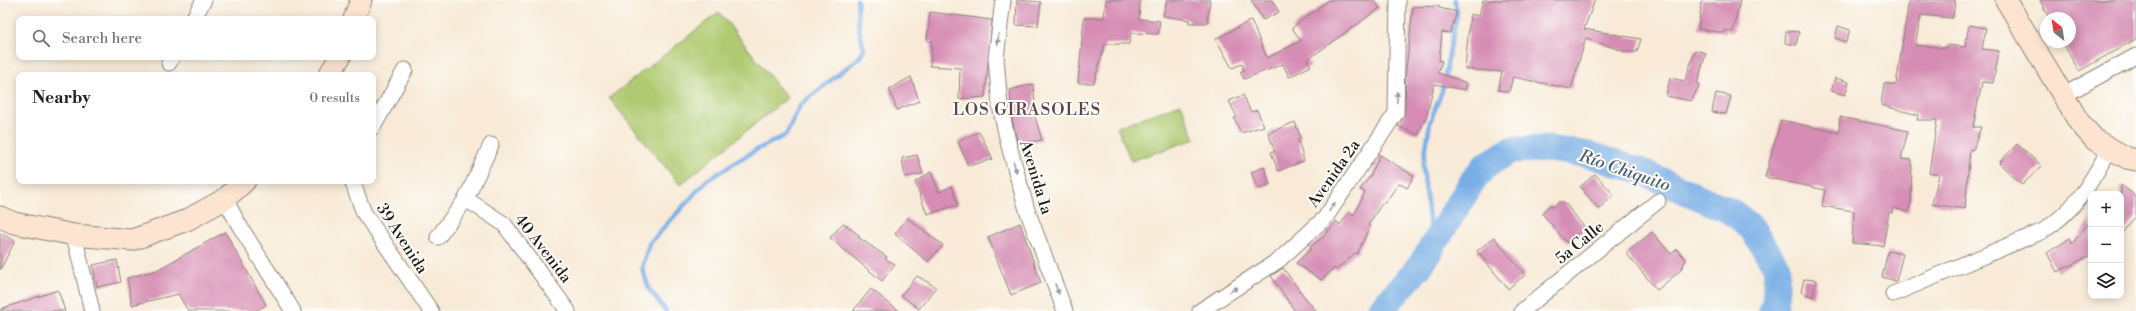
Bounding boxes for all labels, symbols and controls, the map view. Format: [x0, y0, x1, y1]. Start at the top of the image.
north arrow [2040, 12, 2076, 48]
search box [16, 16, 376, 60]
icon: search [30, 27, 52, 49]
text: Search here [62, 29, 142, 48]
one-way arrow [995, 33, 1002, 45]
text: Nearby [32, 87, 91, 109]
text: 0 results [309, 90, 360, 106]
one-way arrow [1393, 91, 1400, 103]
district label: LOS GIRASOLES [953, 99, 1101, 121]
street label: Avenida 2a [1303, 135, 1365, 212]
street label: Avenida 1a [1015, 137, 1057, 218]
water label: Río Chiquito [1575, 145, 1673, 197]
one-way arrow [1012, 161, 1018, 173]
map controls [2088, 191, 2124, 299]
button: + [2088, 191, 2124, 227]
street label: 39 Avenida [372, 200, 433, 278]
one-way arrow [1328, 202, 1336, 212]
street label: 40 Avenida [510, 210, 577, 288]
street label: 5a Calle [1551, 217, 1608, 268]
button: − [2088, 227, 2124, 263]
button: layers [2088, 263, 2124, 299]
one-way arrow [1055, 284, 1061, 296]
one-way arrow [1227, 286, 1239, 293]

